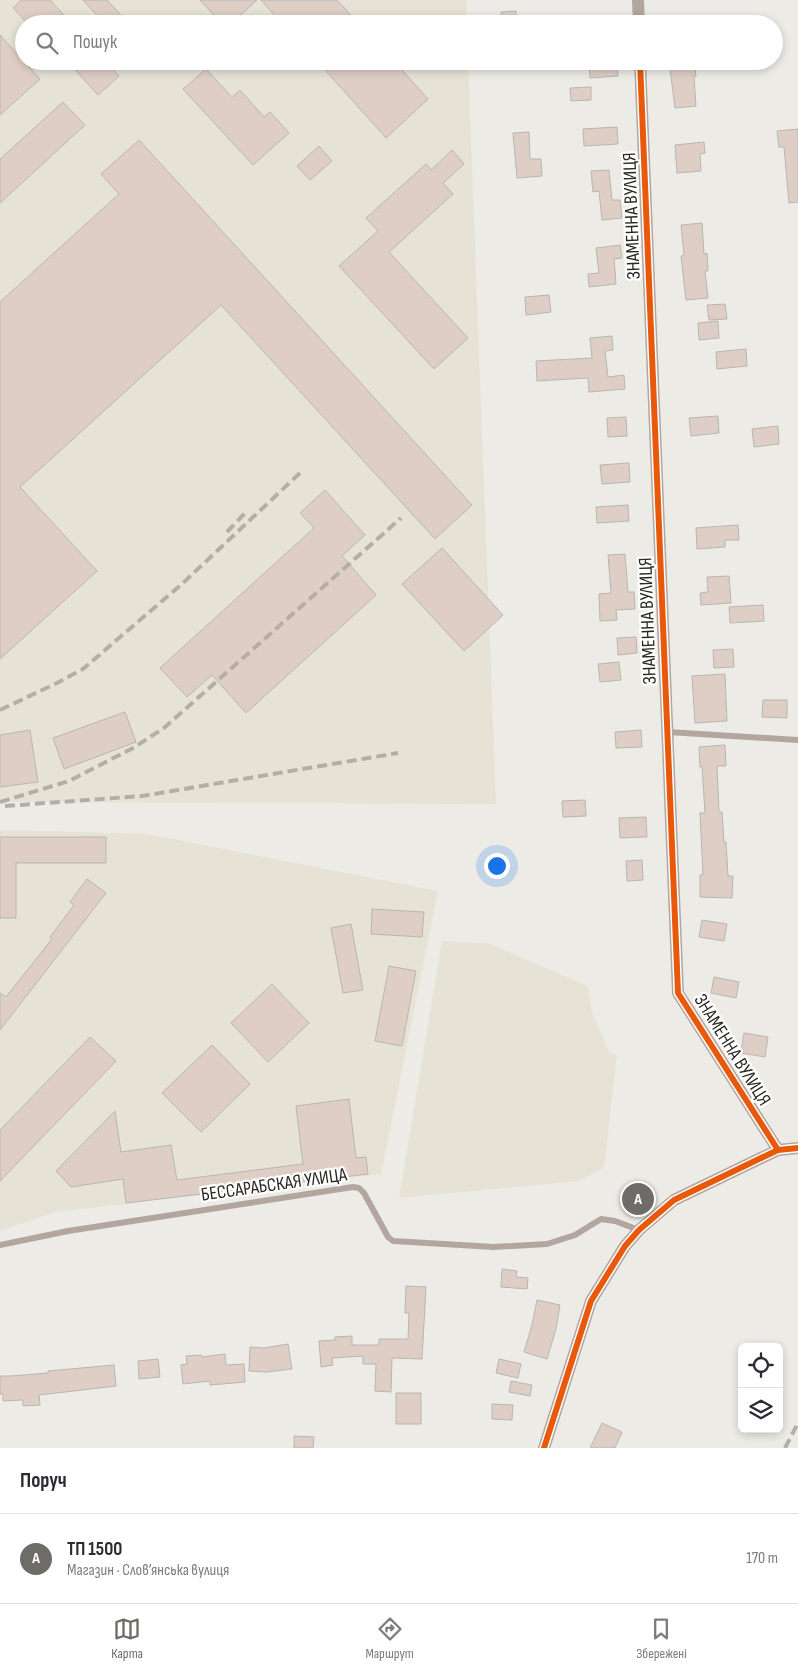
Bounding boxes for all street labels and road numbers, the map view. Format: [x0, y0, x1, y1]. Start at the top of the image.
street label: ЗНАМЕННА ВУЛИЦЯ [618, 152, 646, 280]
street label: ЗНАМЕННА ВУЛИЦЯ [634, 557, 662, 685]
street label: ЗНАМЕННА ВУЛИЦЯ [689, 990, 775, 1110]
street label: БЕССАРАБСКАЯ УЛИЦА [200, 1163, 349, 1207]

